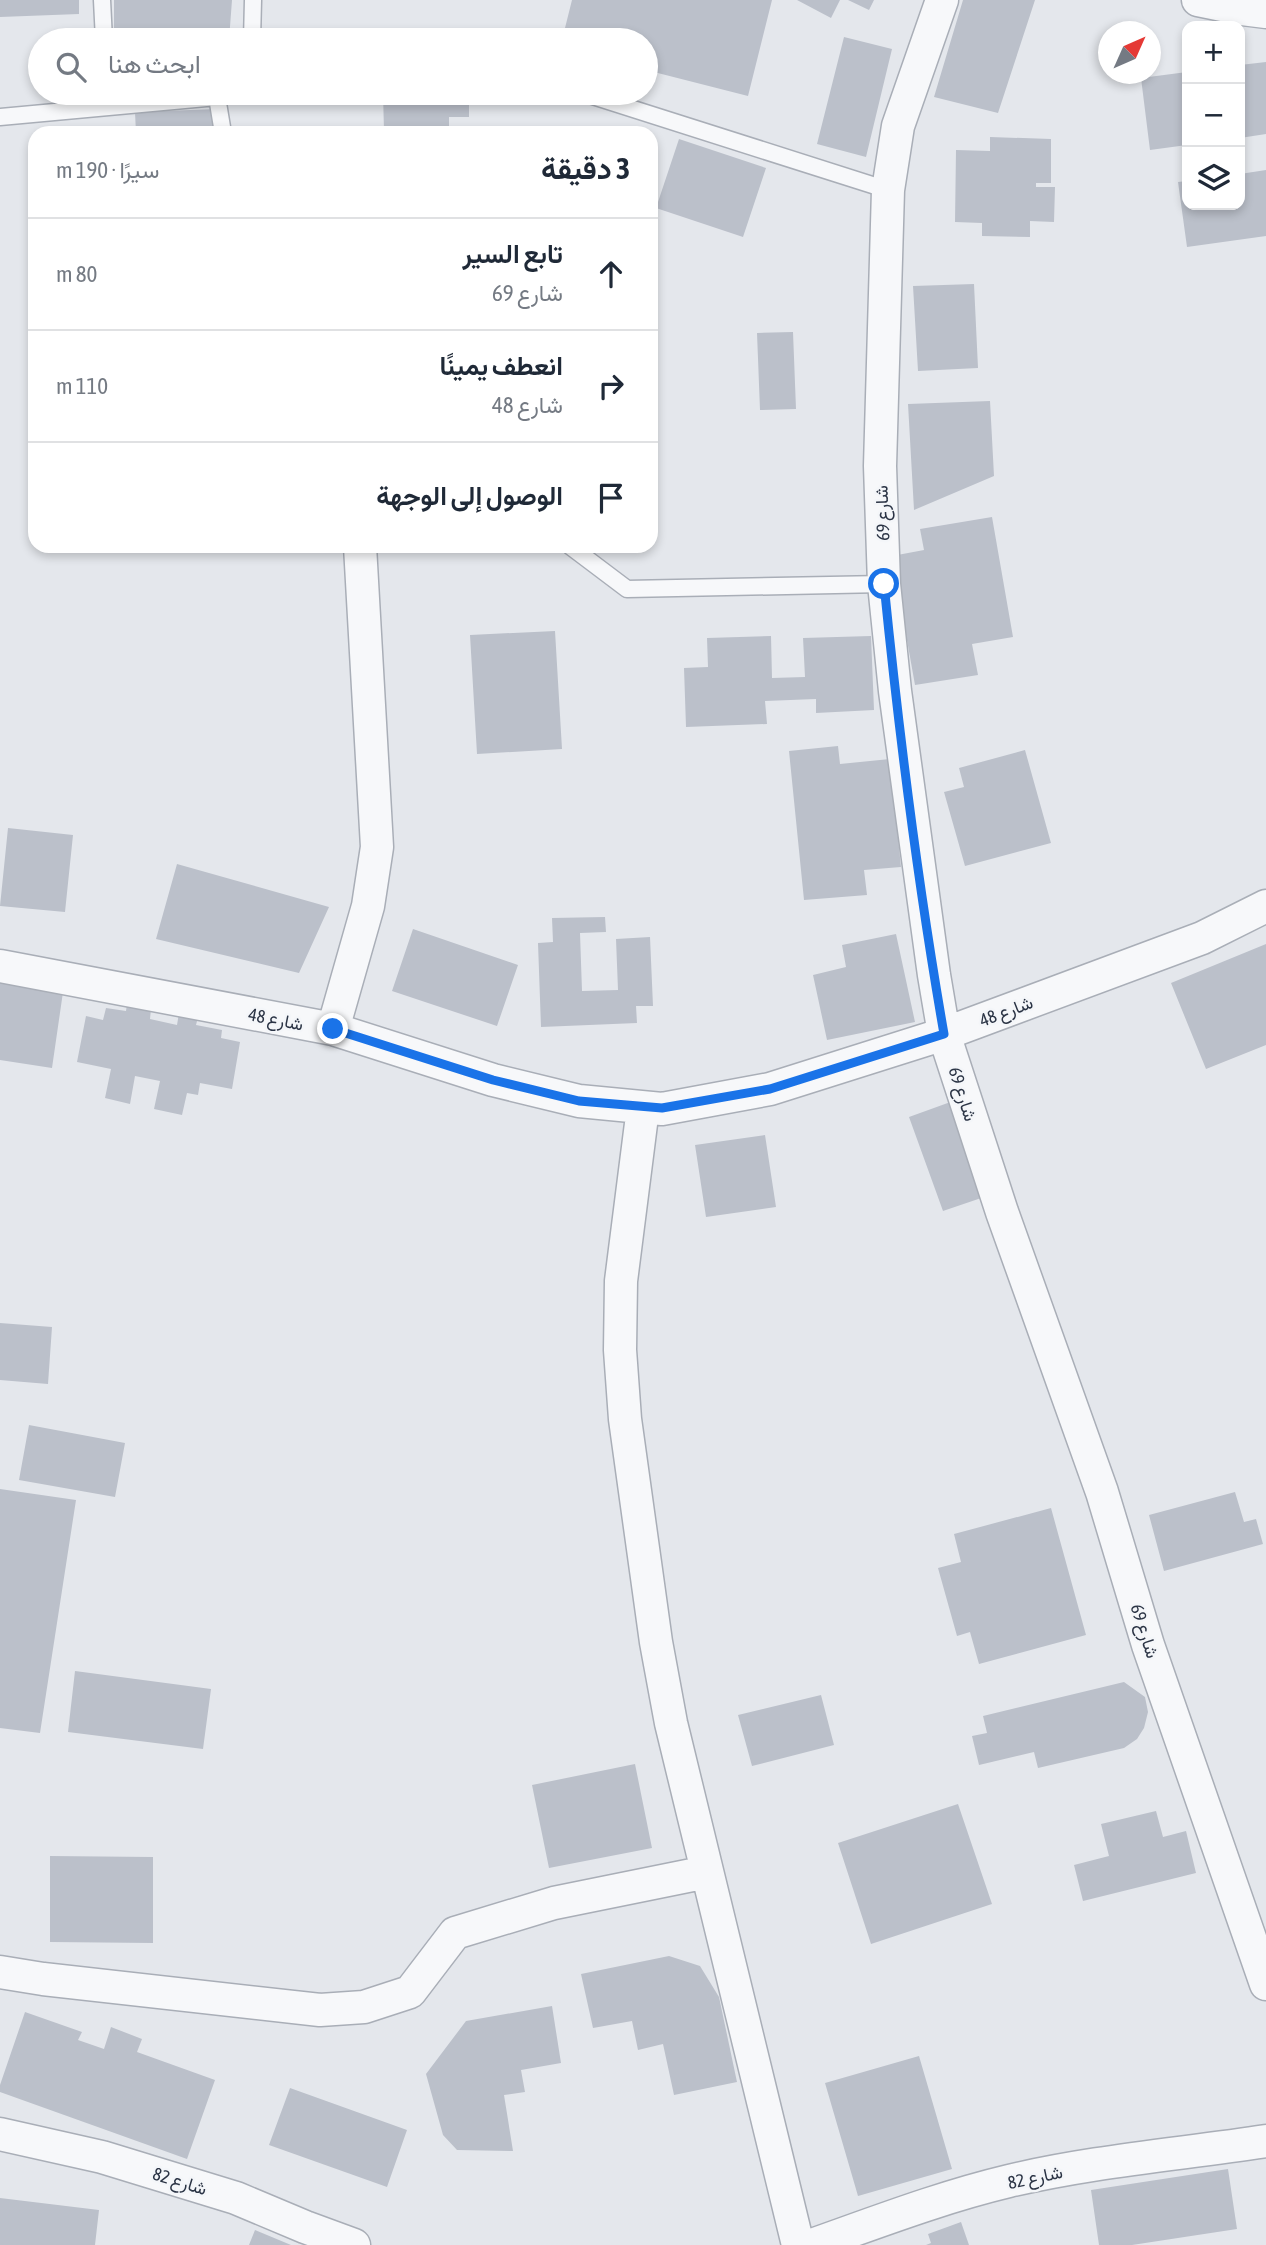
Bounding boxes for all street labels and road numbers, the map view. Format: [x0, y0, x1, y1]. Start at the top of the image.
street label: شارع 69 [871, 485, 895, 541]
street label: شارع 48 [976, 991, 1036, 1033]
street label: شارع 48 [246, 1003, 305, 1037]
street label: شارع 69 [943, 1064, 982, 1124]
street label: شارع 69 [1125, 1601, 1164, 1661]
street label: شارع 82 [1006, 2161, 1065, 2195]
street label: شارع 82 [150, 2163, 210, 2201]

